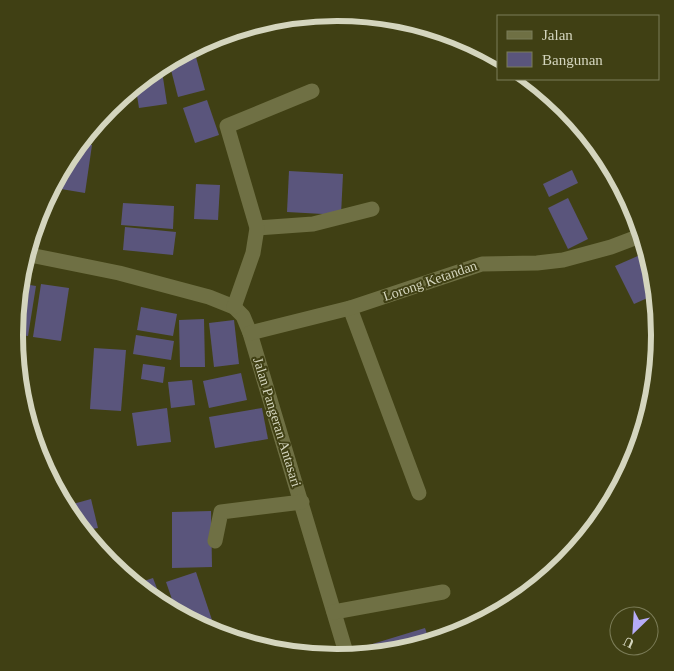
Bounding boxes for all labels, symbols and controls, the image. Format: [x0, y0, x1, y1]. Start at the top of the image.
legend [497, 15, 659, 80]
text: Jalan [542, 27, 573, 43]
text: Bangunan [542, 52, 603, 68]
street label: Lorong Ketandan [381, 258, 479, 304]
street label: Jalan Pangeran Antasari [250, 355, 304, 489]
north arrow [609, 606, 659, 656]
text: U [621, 633, 636, 651]

